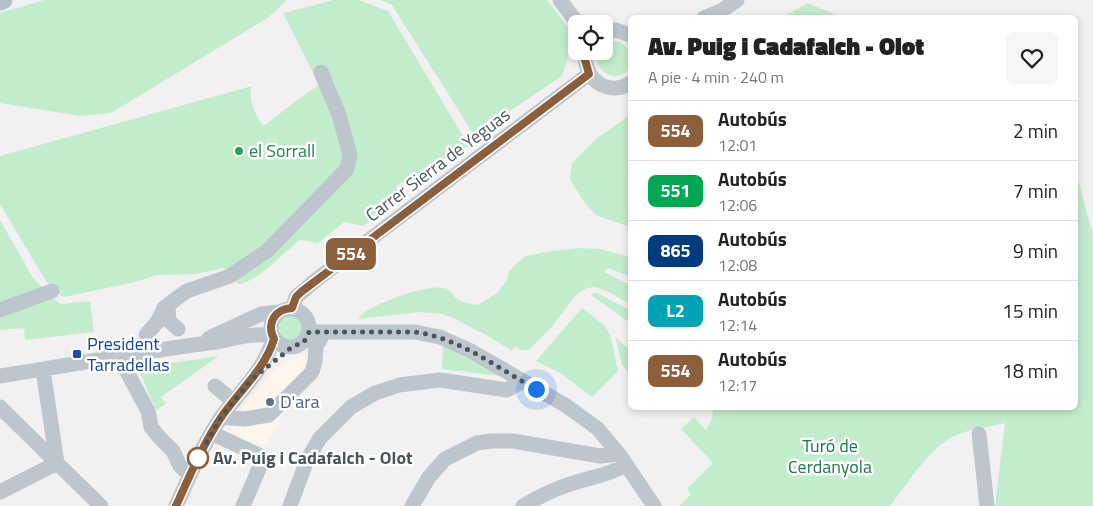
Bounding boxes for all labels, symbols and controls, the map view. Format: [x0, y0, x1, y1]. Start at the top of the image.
map controls [568, 15, 613, 60]
button: locate [568, 15, 613, 60]
text: Av. Puig i Cadafalch - Olot [648, 28, 924, 64]
button: heart [1006, 32, 1058, 84]
text: A pie · 4 min · 240 m [648, 65, 784, 89]
street label: Carrer Sierra de Yeguas [360, 101, 516, 228]
text: Autobús [718, 104, 787, 133]
text: 2 min [1013, 116, 1058, 145]
text: 554 [660, 117, 691, 144]
text: 12:01 [718, 133, 757, 157]
place label: el Sorrall [249, 137, 315, 164]
marker: el Sorrall [233, 145, 245, 157]
text: Autobús [718, 164, 787, 193]
text: 7 min [1013, 176, 1058, 205]
text: 551 [660, 177, 691, 204]
text: 12:06 [718, 193, 757, 217]
text: Autobús [718, 224, 787, 253]
text: 9 min [1013, 236, 1058, 265]
text: 865 [660, 237, 691, 264]
line badge: 554 [322, 238, 380, 270]
text: 554 [336, 240, 366, 267]
text: 12:08 [718, 253, 757, 277]
text: Autobús [718, 284, 787, 313]
text: 15 min [1002, 296, 1058, 325]
text: L2 [666, 297, 685, 324]
text: 12:14 [718, 313, 757, 337]
place label: President Tarradellas [87, 330, 170, 378]
text: Autobús [718, 344, 787, 373]
marker: President Tarradellas [71, 348, 83, 360]
text: 18 min [1002, 356, 1058, 385]
text: 554 [660, 357, 691, 384]
text: 12:17 [718, 373, 757, 397]
your location [524, 377, 549, 402]
place label: D'ara [280, 388, 320, 415]
marker: D'ara [264, 396, 276, 408]
park label: Turó de Cerdanyola [788, 432, 872, 480]
place label: Av. Puig i Cadafalch - Olot [213, 444, 413, 471]
marker: Av. Puig i Cadafalch - Olot [187, 447, 209, 469]

